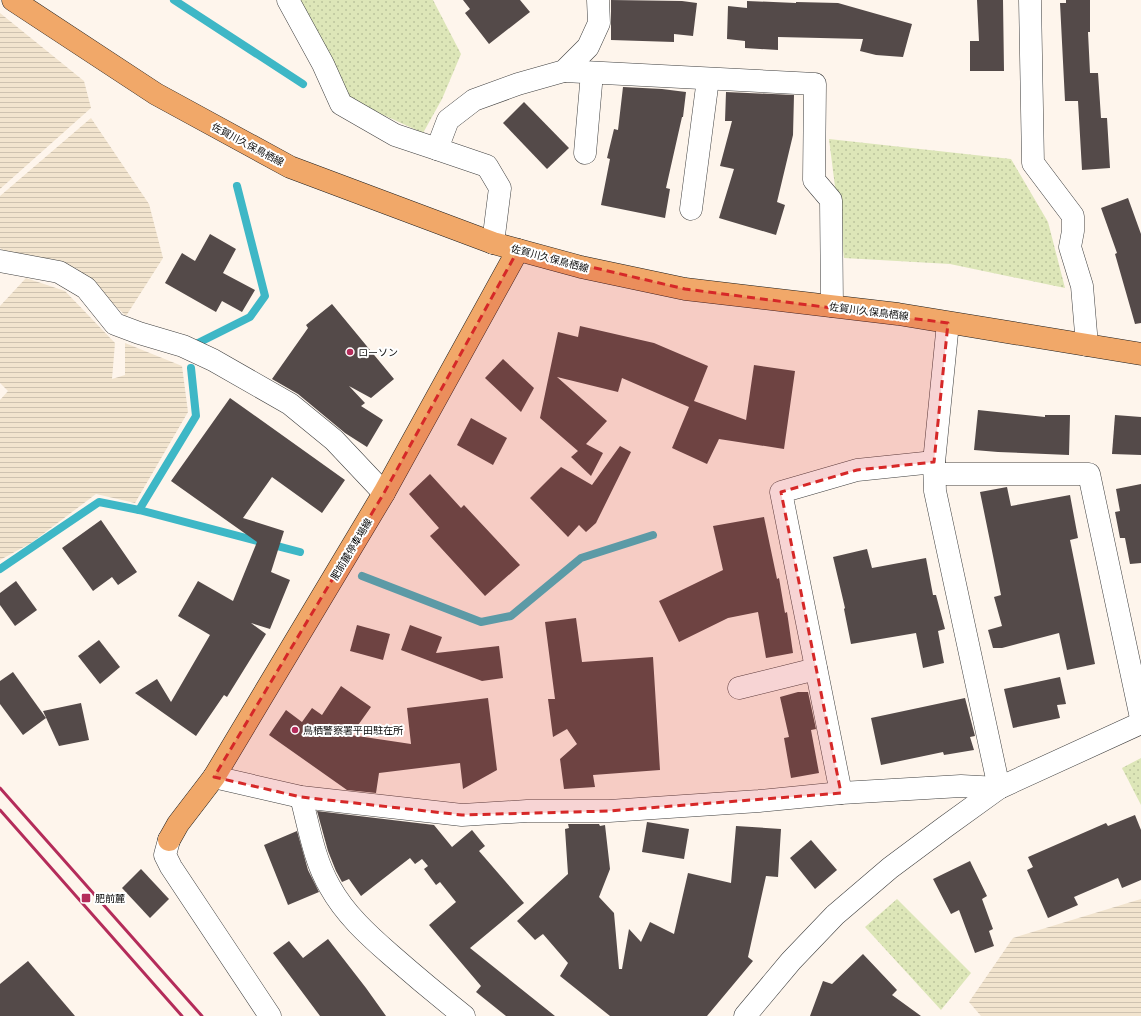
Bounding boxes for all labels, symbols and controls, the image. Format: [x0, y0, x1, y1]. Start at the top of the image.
street label: 佐賀川久保鳥栖線 [209, 119, 287, 169]
street label: 佐賀川久保鳥栖線 [510, 241, 590, 275]
street label: 佐賀川久保鳥栖線 [828, 299, 910, 323]
place label: ローソン [358, 345, 398, 359]
marker: ローソン [345, 347, 355, 357]
street label: 肥前麓停車場線 [327, 515, 375, 583]
place label: 鳥栖警察署平田駐在所 [303, 723, 403, 737]
marker: 鳥栖警察署平田駐在所 [290, 725, 300, 735]
place label: 肥前麓 [95, 891, 125, 905]
marker: 肥前麓 [80, 892, 92, 904]

